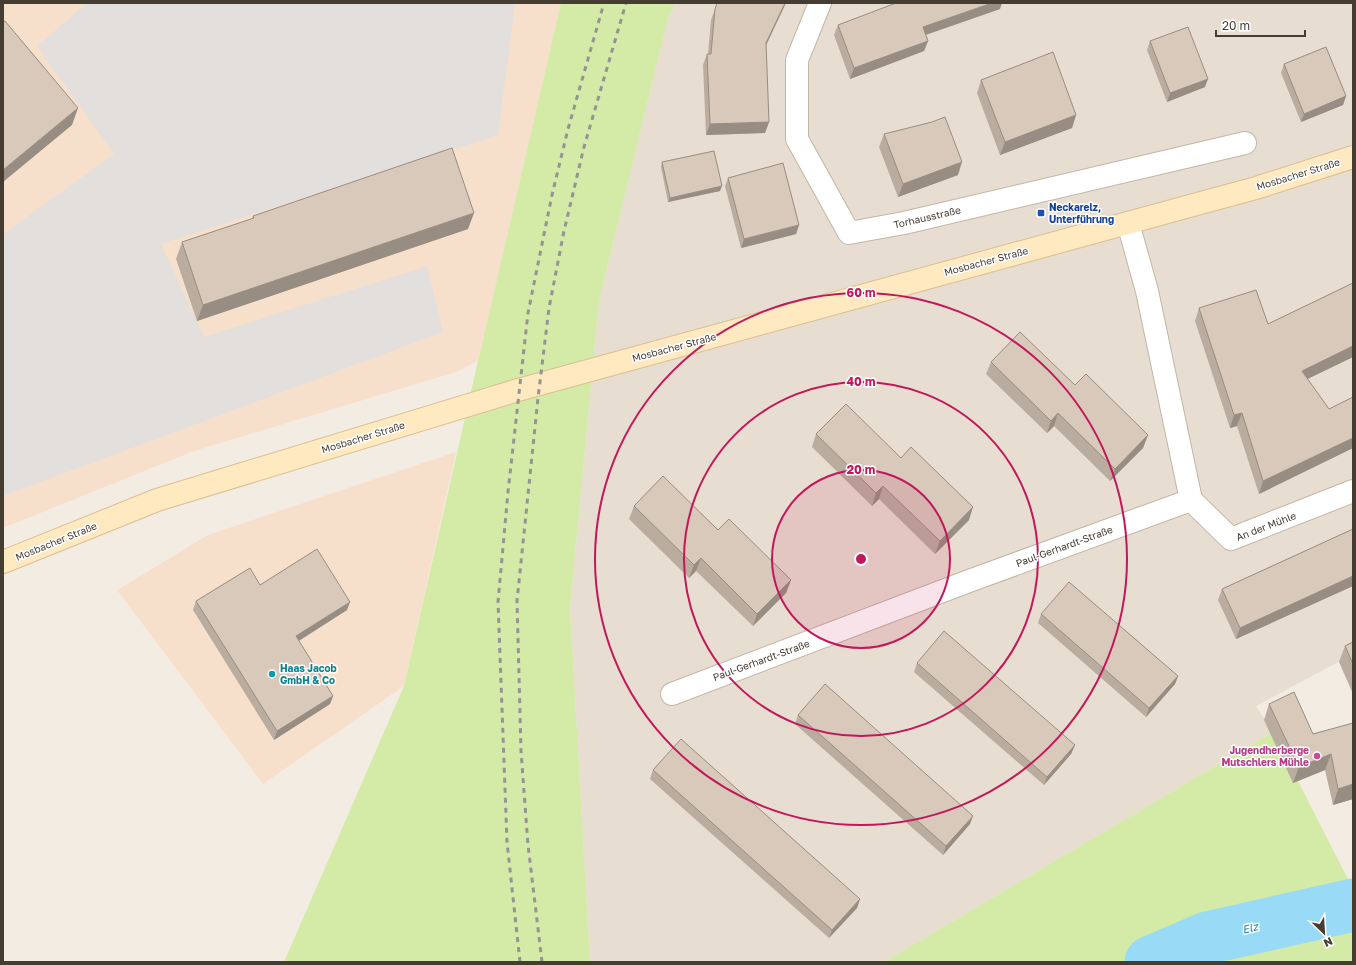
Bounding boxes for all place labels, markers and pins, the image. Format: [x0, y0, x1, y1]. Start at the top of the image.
place label: Neckarelz, Unterführung [1049, 201, 1114, 225]
marker: Neckarelz, Unterführung [1036, 208, 1046, 218]
centre of rings [854, 552, 868, 566]
place label: Haas Jacob GmbH & Co [280, 662, 337, 686]
marker: Haas Jacob GmbH & Co [267, 669, 277, 679]
place label: Jugendherberge Mutschlers Mühle [1221, 744, 1309, 768]
marker: Jugendherberge Mutschlers Mühle [1312, 751, 1322, 761]

